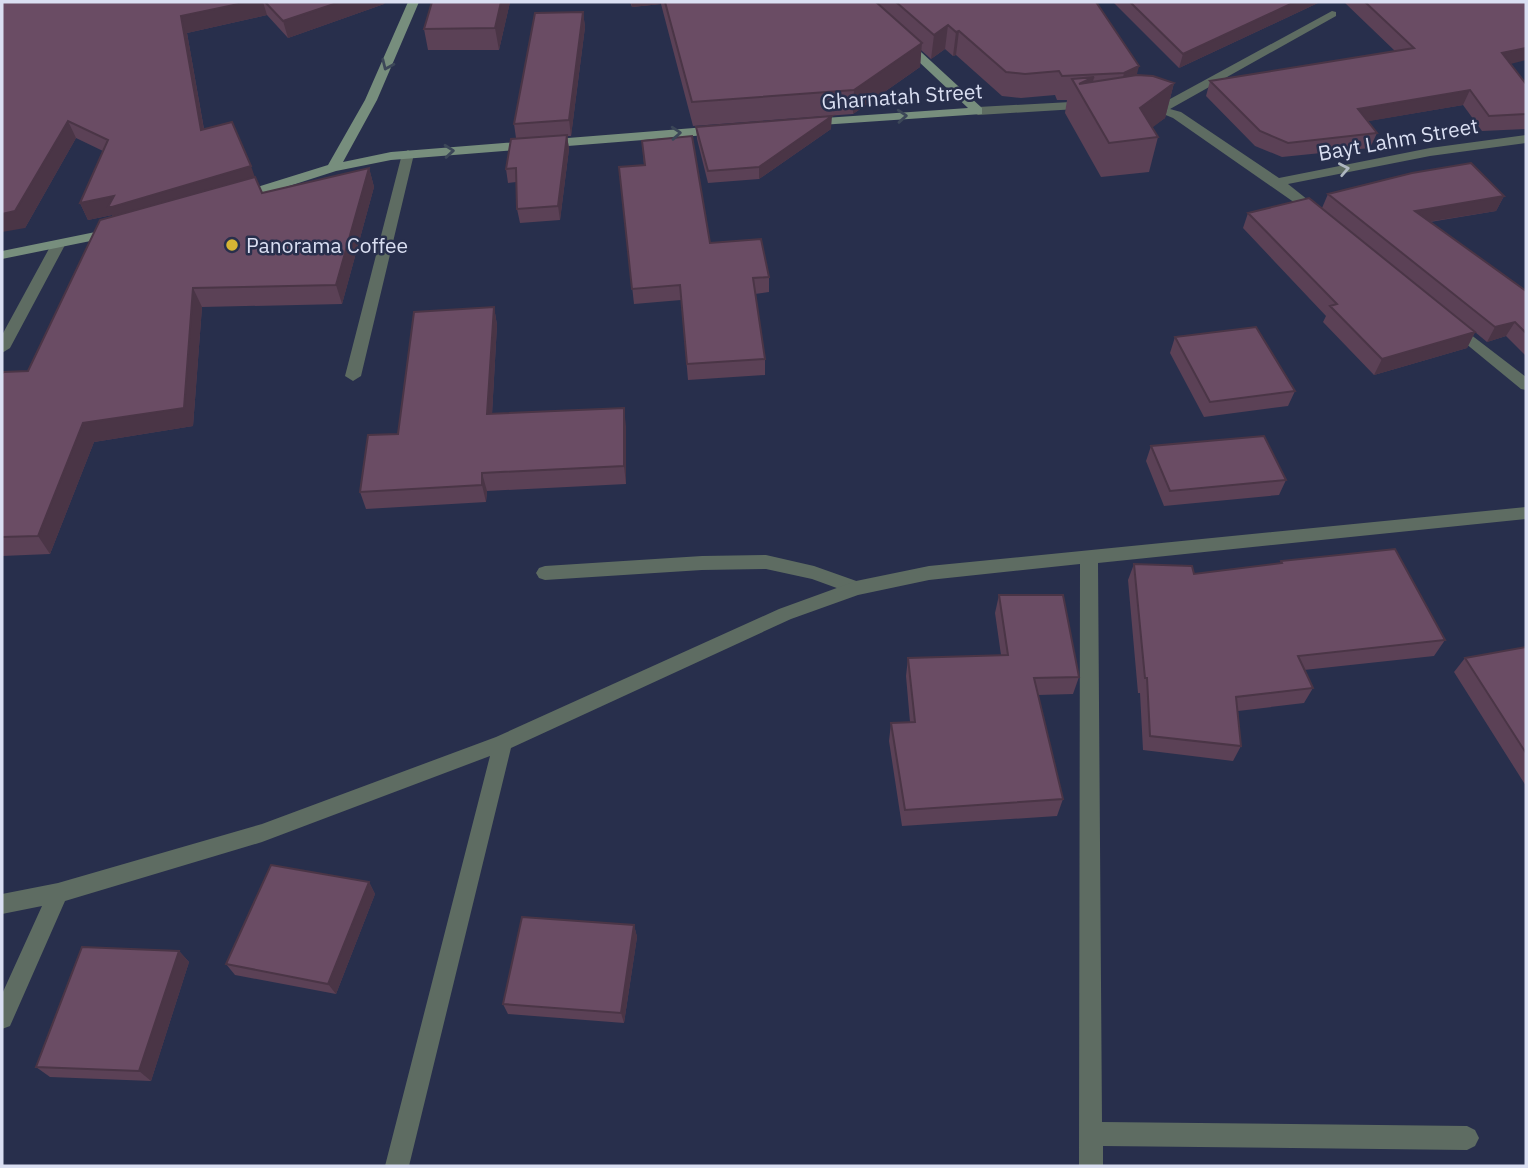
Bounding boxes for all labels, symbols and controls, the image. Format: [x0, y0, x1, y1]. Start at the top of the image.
one-way arrow [381, 57, 395, 70]
street label: Gharnatah Street [820, 76, 984, 116]
one-way arrow [897, 109, 908, 124]
street label: Bayt Lahm Street [1316, 111, 1480, 167]
one-way arrow [670, 126, 681, 141]
one-way arrow [444, 144, 455, 159]
one-way arrow [1338, 162, 1350, 177]
place label: Panorama Coffee [246, 231, 408, 259]
marker: Panorama Coffee [224, 237, 240, 253]

